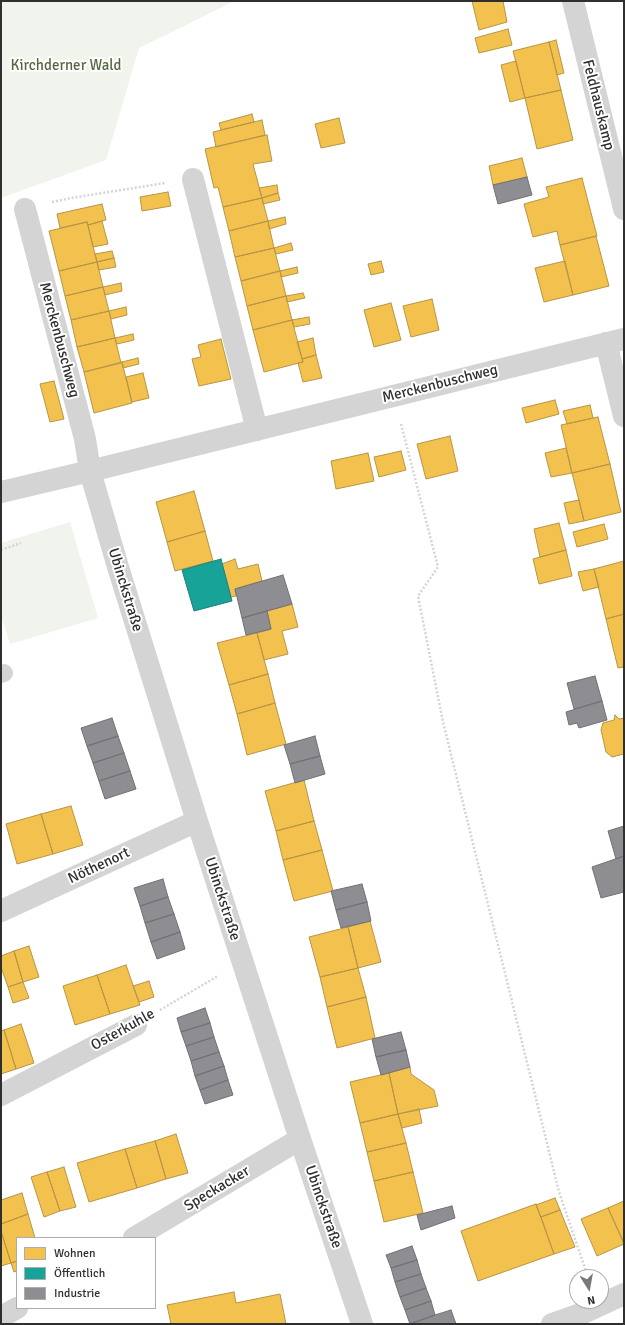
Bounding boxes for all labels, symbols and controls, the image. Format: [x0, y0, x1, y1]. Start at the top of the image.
park label: Kirchderner Wald [10, 57, 122, 75]
street label: Feldhauskamp [578, 58, 618, 152]
street label: Merckenbuschweg [35, 280, 83, 400]
street label: Merckenbuschweg [380, 361, 500, 407]
street label: Ubinckstraße [104, 546, 146, 634]
street label: Nöthenort [65, 844, 133, 888]
street label: Ubinckstraße [200, 855, 244, 943]
street label: Osterkuhle [88, 1005, 158, 1055]
street label: Speckacker [181, 1162, 253, 1216]
street label: Ubinckstraße [300, 1163, 346, 1251]
legend [16, 1237, 156, 1309]
text: Wohnen [54, 1246, 96, 1261]
text: Öffentlich [54, 1266, 105, 1281]
north arrow [569, 1269, 609, 1309]
text: Industrie [54, 1286, 100, 1301]
text: N [586, 1293, 596, 1307]

